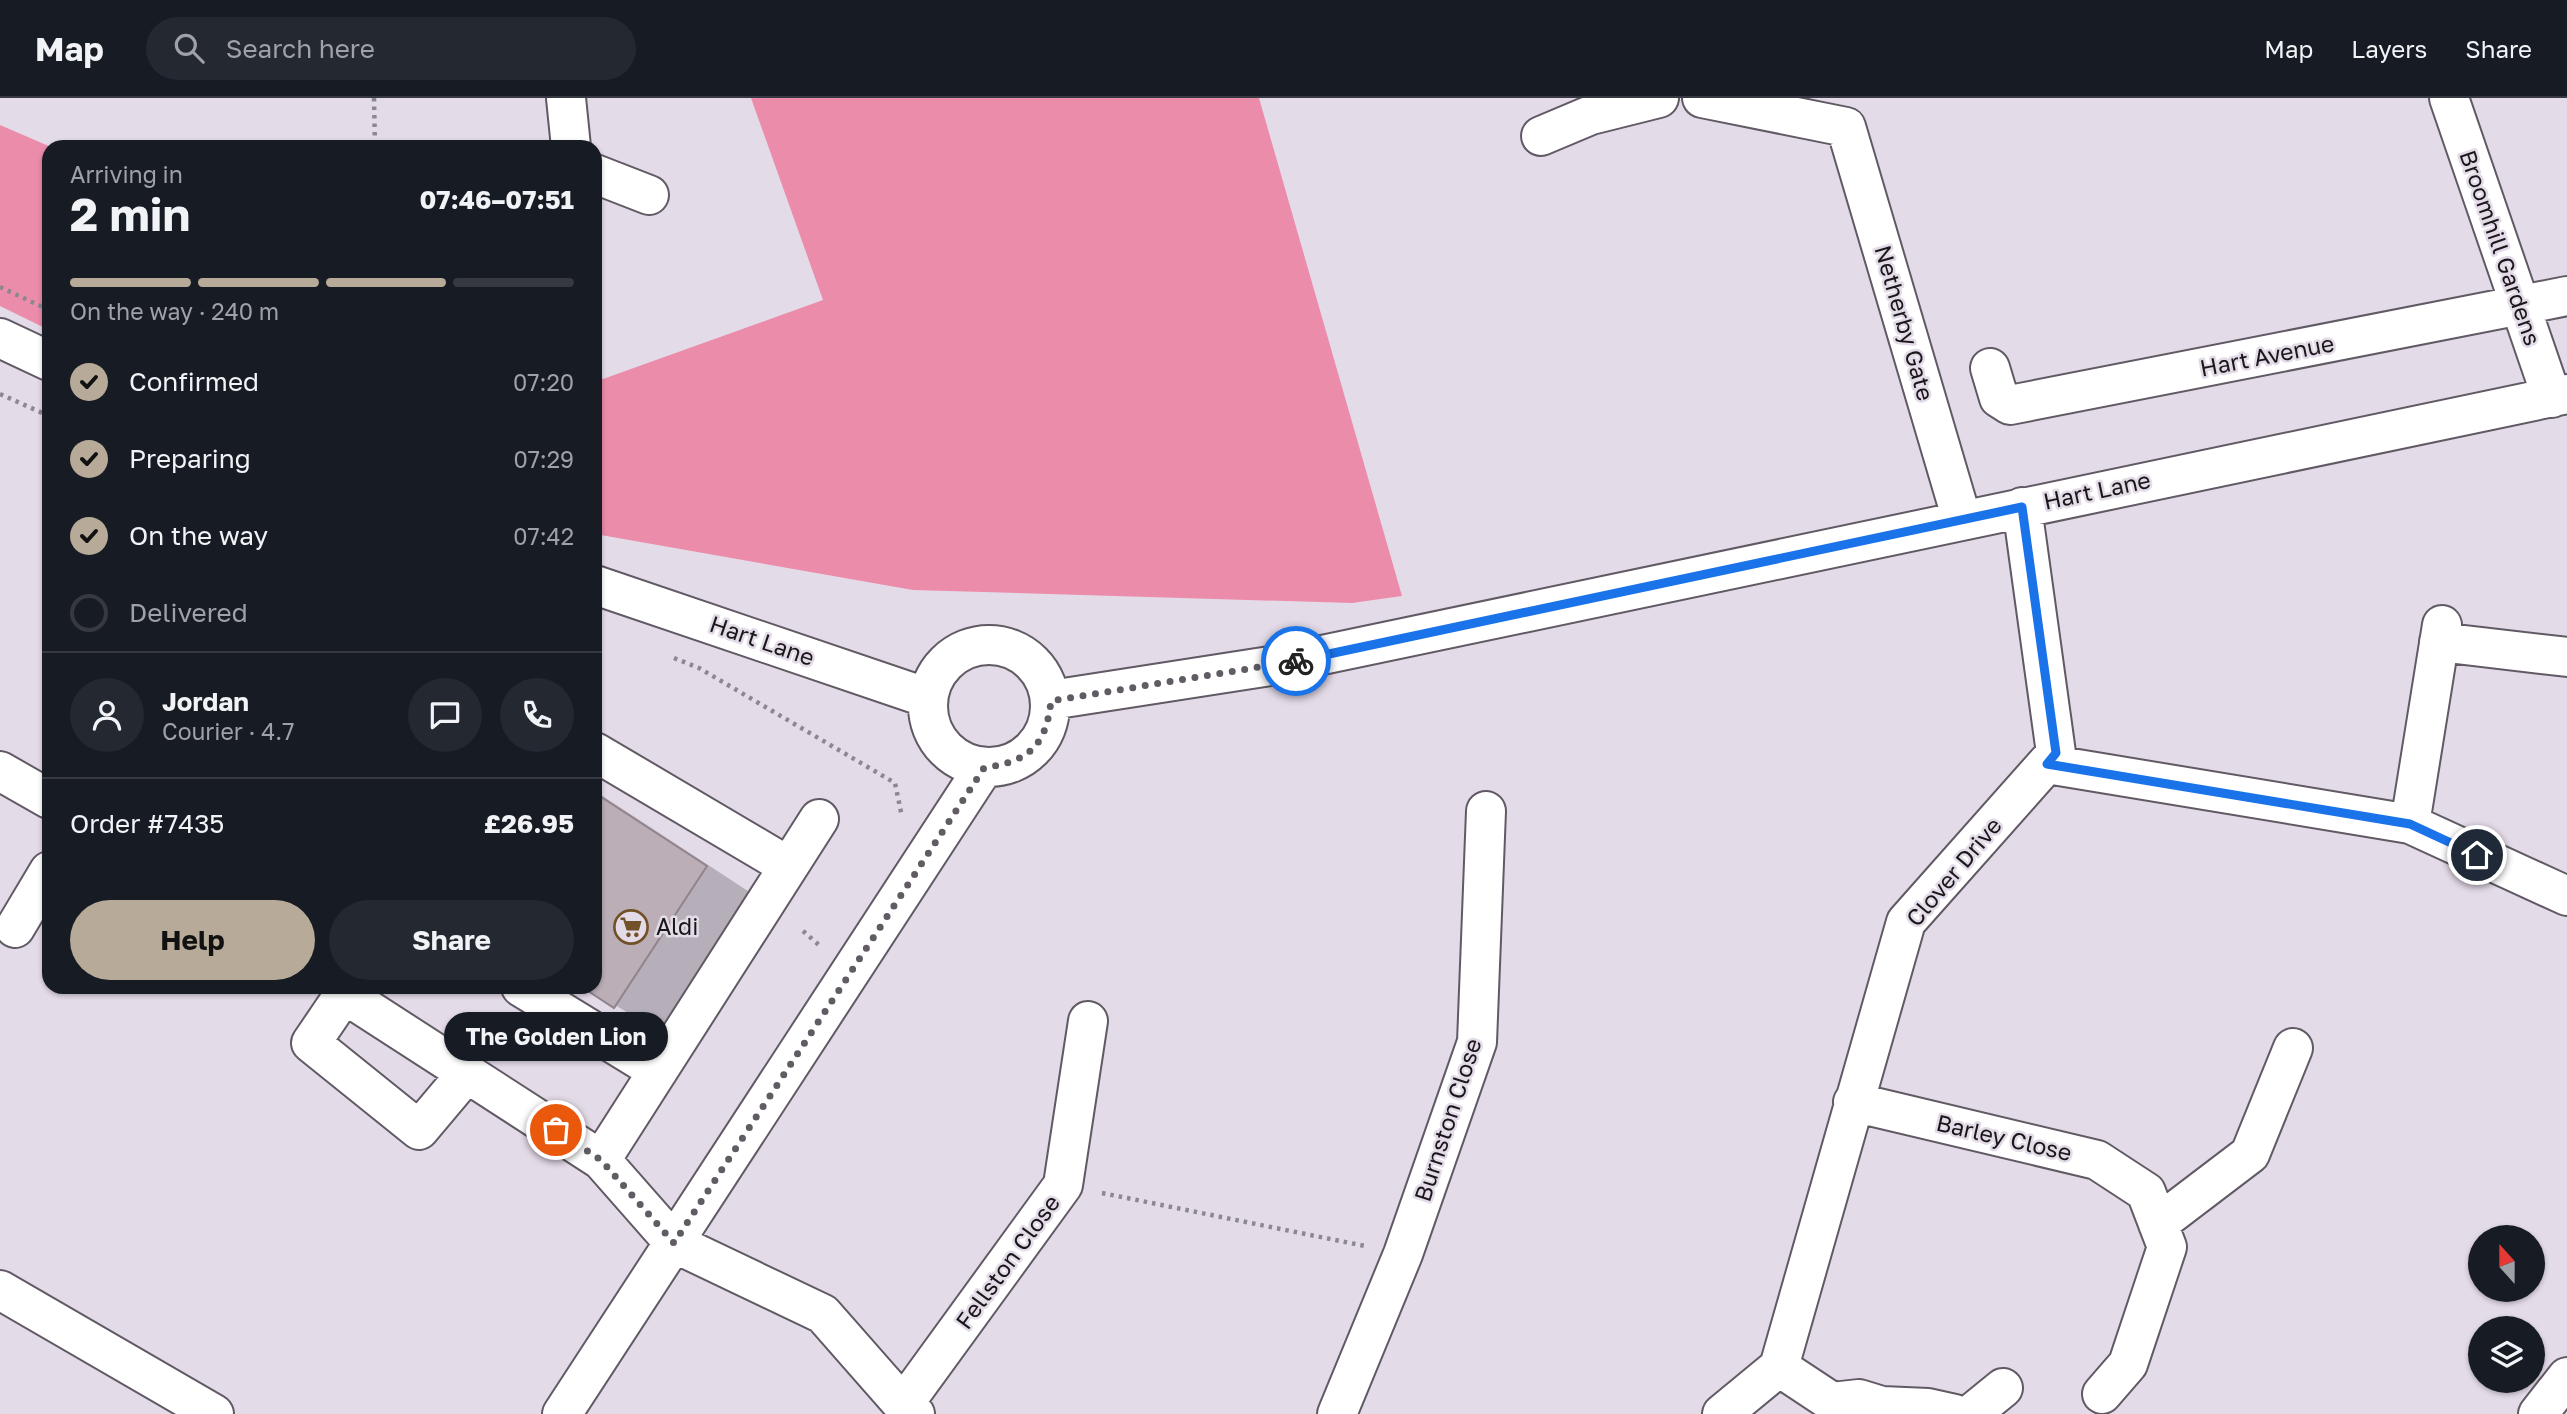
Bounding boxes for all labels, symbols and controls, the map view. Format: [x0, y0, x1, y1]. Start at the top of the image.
search box [146, 17, 636, 80]
text: Map [35, 29, 104, 68]
icon: search [170, 29, 208, 67]
text: Search here [226, 33, 375, 64]
text: Map [2264, 34, 2313, 63]
text: Layers [2351, 34, 2427, 63]
text: Share [2465, 34, 2532, 63]
street label: Broomhill Gardens [2454, 146, 2547, 349]
text: Arriving in [70, 160, 183, 188]
text: 07:46–07:51 [419, 184, 574, 215]
text: 2 min [70, 186, 190, 241]
street label: Netherby Gate [1869, 242, 1941, 404]
text: On the way · 240 m [70, 297, 279, 325]
street label: Hart Avenue [2197, 328, 2336, 382]
icon: check [70, 363, 108, 401]
text: Confirmed [129, 366, 259, 397]
text: 07:20 [513, 368, 574, 396]
icon: check [70, 440, 108, 478]
text: Preparing [129, 443, 251, 474]
text: 07:29 [513, 445, 574, 473]
street label: Hart Lane [2041, 465, 2153, 515]
icon: check [70, 517, 108, 555]
text: On the way [129, 520, 268, 551]
text: 07:42 [513, 522, 574, 550]
text: Delivered [129, 597, 248, 628]
street label: Hart Lane [706, 609, 818, 671]
courier [1261, 626, 1331, 696]
icon: bike [1277, 642, 1315, 680]
button: person [70, 678, 144, 752]
button: chat [408, 678, 482, 752]
button: phone [500, 678, 574, 752]
text: Jordan [162, 686, 249, 717]
text: Courier · 4.7 [162, 717, 294, 745]
text: Order #7435 [70, 808, 224, 839]
text: £26.95 [484, 808, 574, 839]
street label: Clover Drive [1900, 811, 2007, 932]
pin [2447, 825, 2507, 885]
icon: home [2458, 836, 2496, 874]
button: Help [70, 900, 315, 980]
button: Share [329, 900, 574, 980]
supermarket icon: Aldi [612, 908, 650, 946]
place label: Aldi [656, 912, 698, 940]
callout: The Golden Lion [444, 1011, 668, 1060]
text: The Golden Lion [466, 1022, 647, 1050]
street label: Burnston Close [1408, 1035, 1487, 1205]
pin [526, 1100, 586, 1160]
street label: Barley Close [1934, 1108, 2075, 1166]
icon: bag [537, 1111, 575, 1149]
street label: Fellston Close [949, 1189, 1065, 1334]
north arrow [2468, 1225, 2544, 1302]
map controls [2468, 1225, 2545, 1393]
button: layers [2468, 1316, 2545, 1393]

